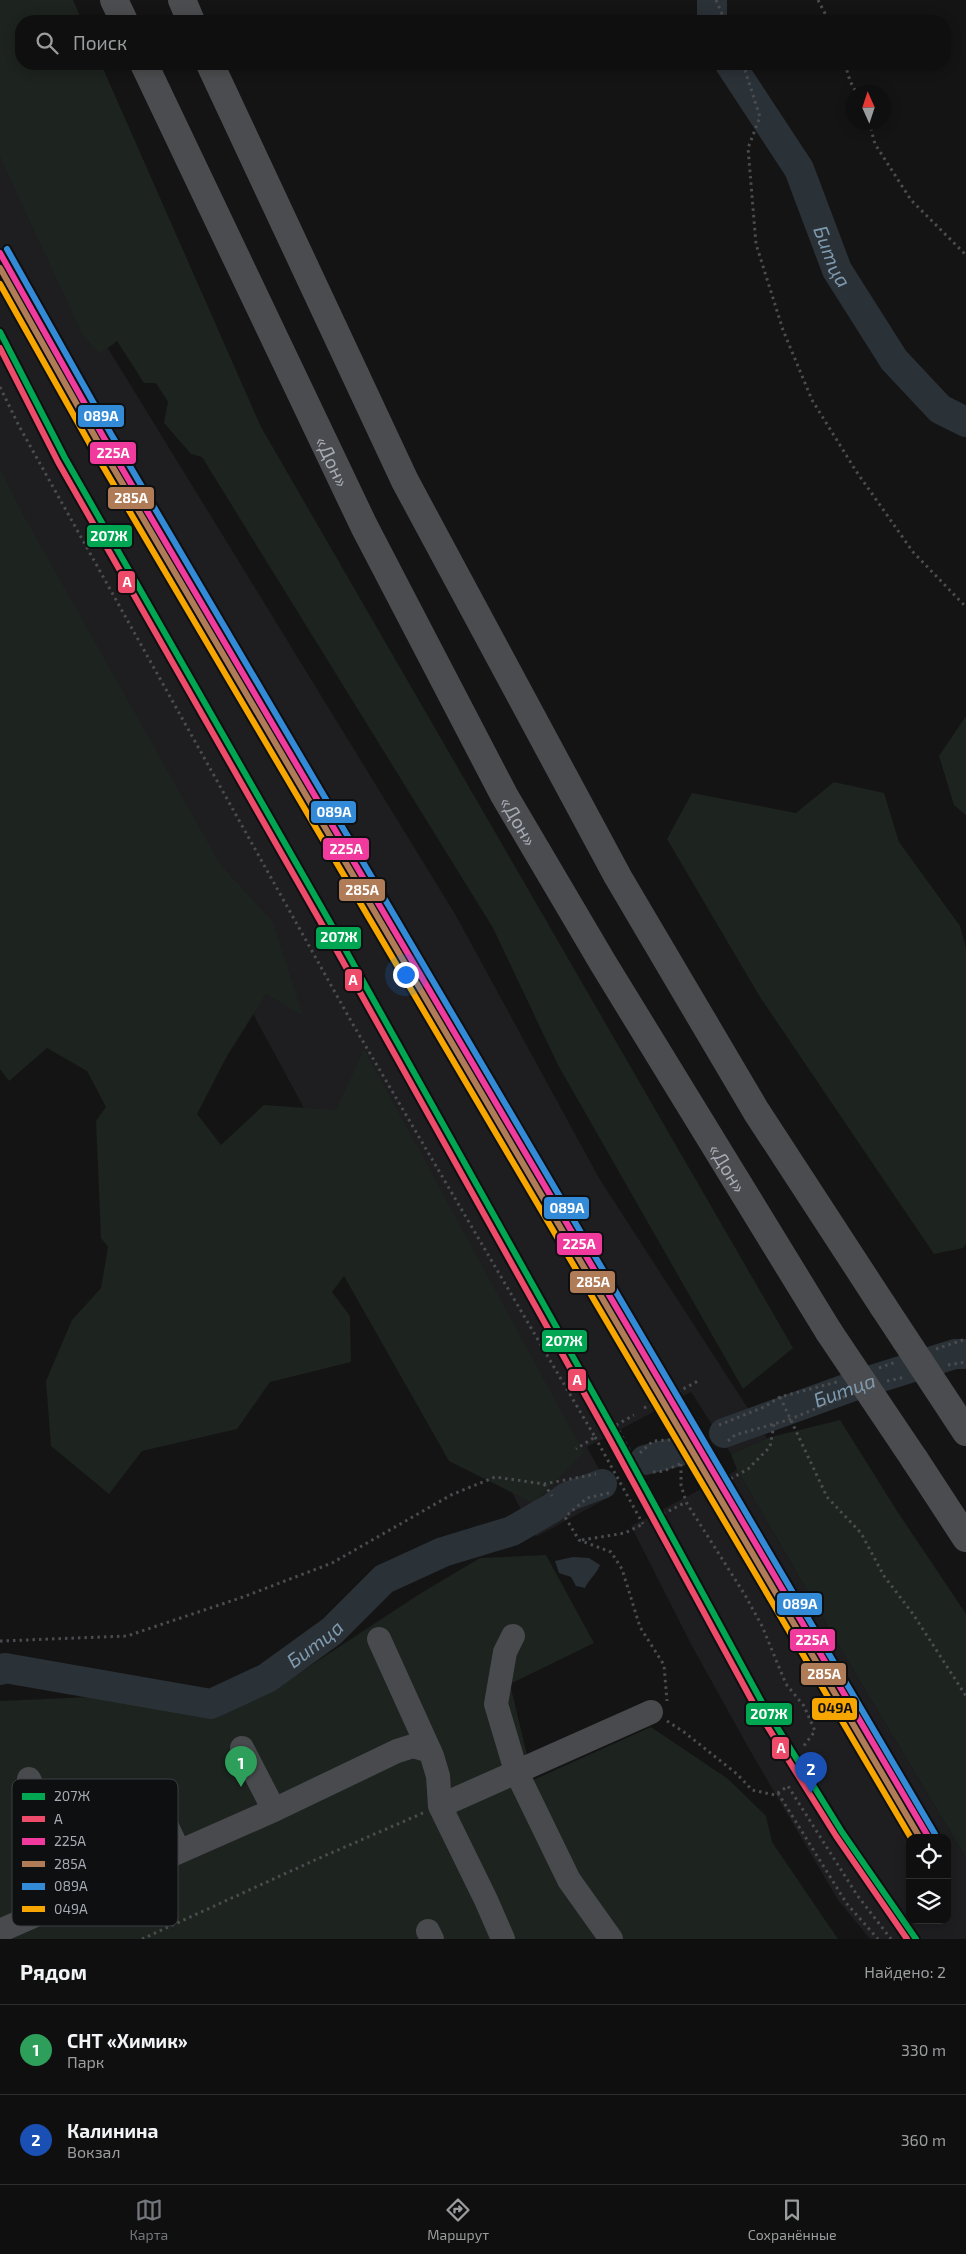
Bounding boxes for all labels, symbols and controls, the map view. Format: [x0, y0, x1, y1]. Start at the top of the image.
search box [15, 15, 951, 70]
icon: search [33, 29, 61, 57]
text: Поиск [73, 31, 127, 54]
north arrow [846, 85, 891, 130]
water label: Битца [809, 222, 857, 291]
line badge: 089А [77, 404, 125, 428]
text: 089А [84, 407, 119, 424]
street label: «Дон» [311, 432, 355, 490]
line badge: 225А [89, 441, 137, 465]
text: 225А [96, 444, 130, 461]
line badge: 285А [107, 486, 155, 510]
text: 285А [114, 489, 149, 506]
line badge: 207Ж [86, 524, 133, 548]
text: 207Ж [90, 527, 128, 544]
line badge: A [117, 570, 136, 594]
text: A [122, 573, 132, 590]
street label: «Дон» [496, 792, 543, 850]
line badge: 089А [310, 800, 357, 824]
text: 089А [317, 803, 352, 820]
line badge: 225А [322, 837, 370, 861]
text: 225А [329, 840, 363, 857]
line badge: 285А [338, 878, 386, 902]
text: 285А [345, 881, 380, 898]
line badge: 207Ж [315, 926, 362, 950]
text: 207Ж [320, 928, 358, 945]
your location [393, 962, 419, 988]
line badge: A [344, 968, 363, 992]
text: A [348, 971, 358, 988]
street label: «Дон» [705, 1139, 752, 1197]
line badge: 089А [543, 1196, 590, 1220]
text: 089А [550, 1199, 585, 1216]
line badge: 225А [556, 1232, 603, 1256]
text: 225А [562, 1235, 596, 1252]
line badge: 285А [569, 1270, 616, 1294]
text: 285А [576, 1273, 611, 1290]
line badge: 207Ж [541, 1329, 588, 1353]
text: 207Ж [545, 1332, 583, 1349]
line badge: A [567, 1368, 587, 1392]
water label: Битца [810, 1368, 878, 1412]
text: A [572, 1371, 582, 1388]
line badge: 089А [776, 1592, 823, 1616]
text: 089А [783, 1595, 818, 1612]
water label: Битца [282, 1615, 348, 1672]
line badge: 225А [789, 1628, 836, 1652]
text: 225А [795, 1631, 829, 1648]
line badge: 285А [800, 1662, 847, 1686]
text: 285А [807, 1665, 842, 1682]
line badge: 049А [811, 1697, 858, 1721]
text: 049А [817, 1699, 853, 1716]
line badge: 207Ж [745, 1702, 793, 1726]
text: 207Ж [750, 1705, 788, 1722]
line badge: A [771, 1736, 790, 1760]
text: A [776, 1739, 786, 1756]
pin: 1 [225, 1746, 257, 1787]
pin: 2 [795, 1752, 827, 1793]
legend [12, 1779, 178, 1926]
text: 207Ж [54, 1787, 90, 1804]
text: A [54, 1810, 63, 1827]
text: 225А [54, 1832, 86, 1849]
map controls [906, 1834, 951, 1924]
button: locate [906, 1834, 951, 1879]
text: 285А [54, 1855, 87, 1872]
text: 089А [54, 1877, 88, 1894]
button: layers [906, 1879, 951, 1924]
text: 049А [54, 1900, 88, 1917]
text: Рядом [20, 1959, 87, 1984]
text: Найдено: 2 [864, 1962, 946, 1981]
text: СНТ «Химик» [67, 2029, 188, 2052]
text: 1 [33, 2040, 39, 2059]
text: 330 m [901, 2040, 946, 2059]
text: Парк [67, 2052, 104, 2071]
text: Калинина [67, 2119, 158, 2142]
text: 2 [31, 2130, 41, 2149]
text: 360 m [901, 2130, 946, 2149]
text: Вокзал [67, 2142, 120, 2161]
tab: Карта [129, 2196, 168, 2243]
tab: Маршрут [427, 2196, 489, 2243]
tab: Сохранённые [748, 2196, 837, 2243]

